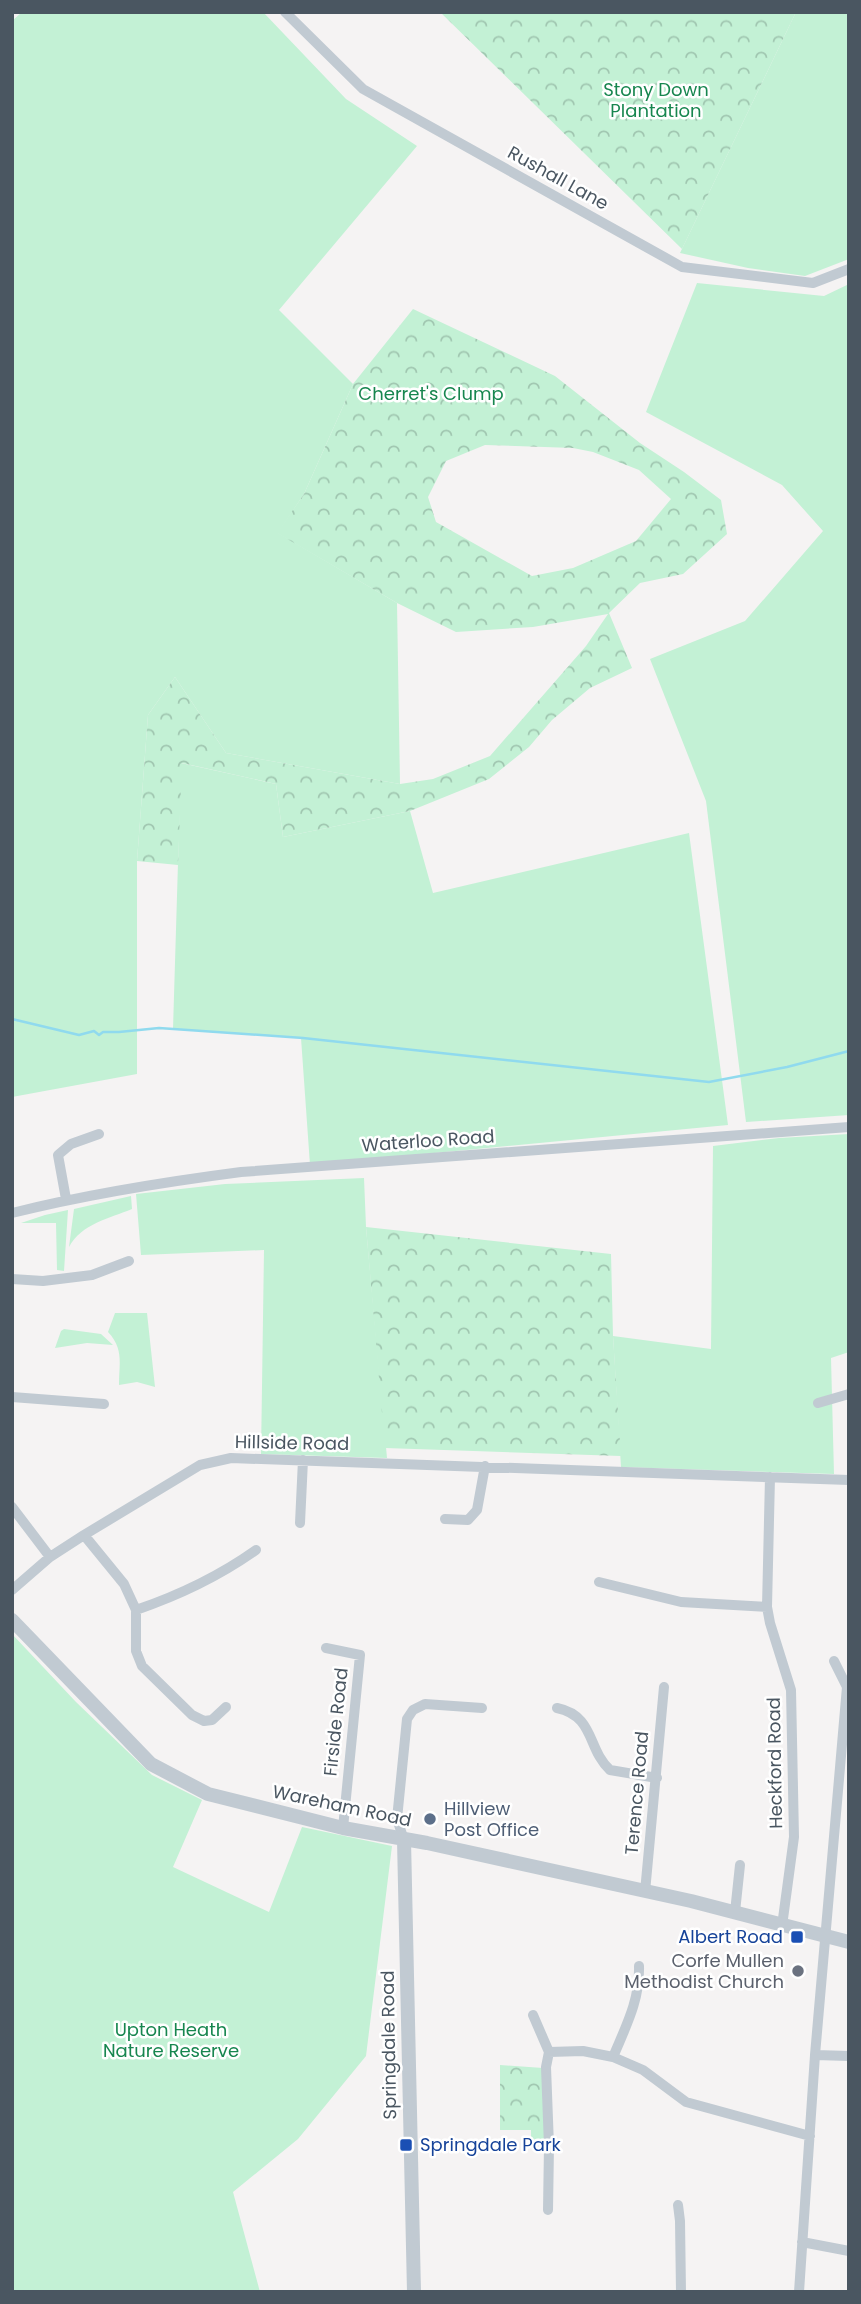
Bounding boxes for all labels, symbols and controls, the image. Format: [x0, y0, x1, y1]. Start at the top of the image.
park label: Stony Down Plantation [603, 77, 709, 123]
street label: Rushall Lane [503, 140, 613, 216]
park label: Cherret's Clump [358, 381, 504, 406]
street label: Waterloo Road [361, 1123, 495, 1158]
street label: Hillside Road [235, 1429, 349, 1456]
street label: Firside Road [317, 1666, 354, 1777]
street label: Heckford Road [761, 1697, 788, 1829]
street label: Terence Road [619, 1730, 654, 1856]
street label: Wareham Road [270, 1779, 414, 1832]
place label: Hillview Post Office [444, 1796, 539, 1842]
marker: Hillview Post Office [422, 1811, 438, 1827]
place label: Albert Road [678, 1924, 783, 1949]
marker: Albert Road [789, 1929, 805, 1945]
place label: Corfe Mullen Methodist Church [624, 1948, 784, 1994]
marker: Corfe Mullen Methodist Church [790, 1963, 806, 1979]
street label: Springdale Road [375, 1970, 402, 2120]
park label: Upton Heath Nature Reserve [103, 2017, 239, 2063]
place label: Springdale Park [420, 2132, 562, 2157]
marker: Springdale Park [398, 2137, 414, 2153]

